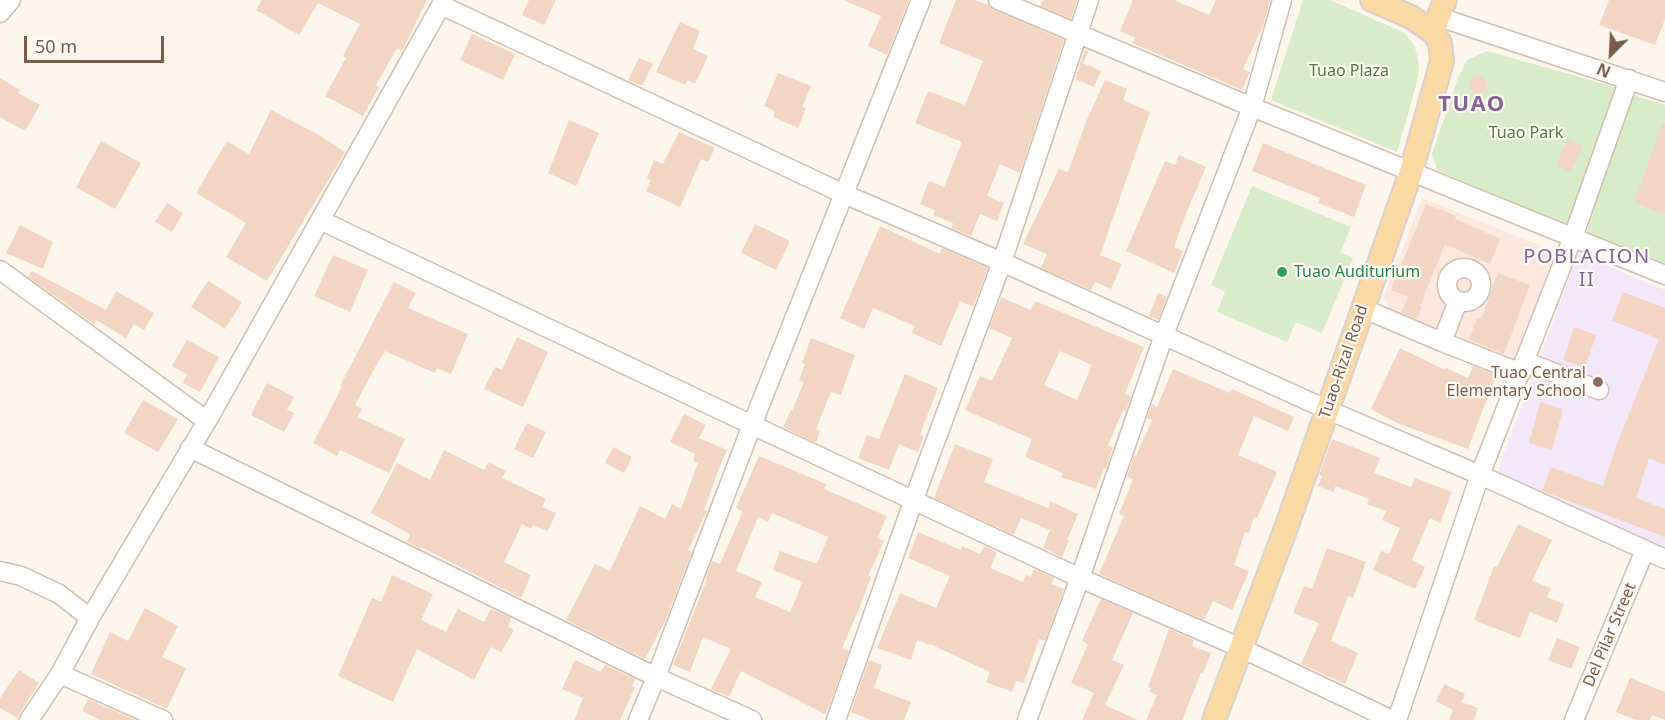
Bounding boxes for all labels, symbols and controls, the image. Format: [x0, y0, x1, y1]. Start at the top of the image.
scale bar [27, 24, 166, 62]
north arrow [1581, 24, 1641, 84]
text: 50 m [35, 34, 77, 58]
text: N [1593, 58, 1614, 83]
park label: Tuao Plaza [1309, 61, 1389, 81]
district label: TUAO [1438, 92, 1506, 118]
park label: Tuao Park [1489, 123, 1563, 143]
district label: POBLACION II [1523, 245, 1651, 292]
place label: Tuao Auditurium [1294, 262, 1420, 282]
marker: Tuao Auditurium [1275, 265, 1289, 279]
street label: Tuao-Rizal Road [1316, 303, 1372, 421]
place label: Tuao Central Elementary School [1447, 363, 1586, 401]
marker: Tuao Central Elementary School [1591, 375, 1605, 389]
street label: Del Pilar Street [1579, 580, 1641, 690]

